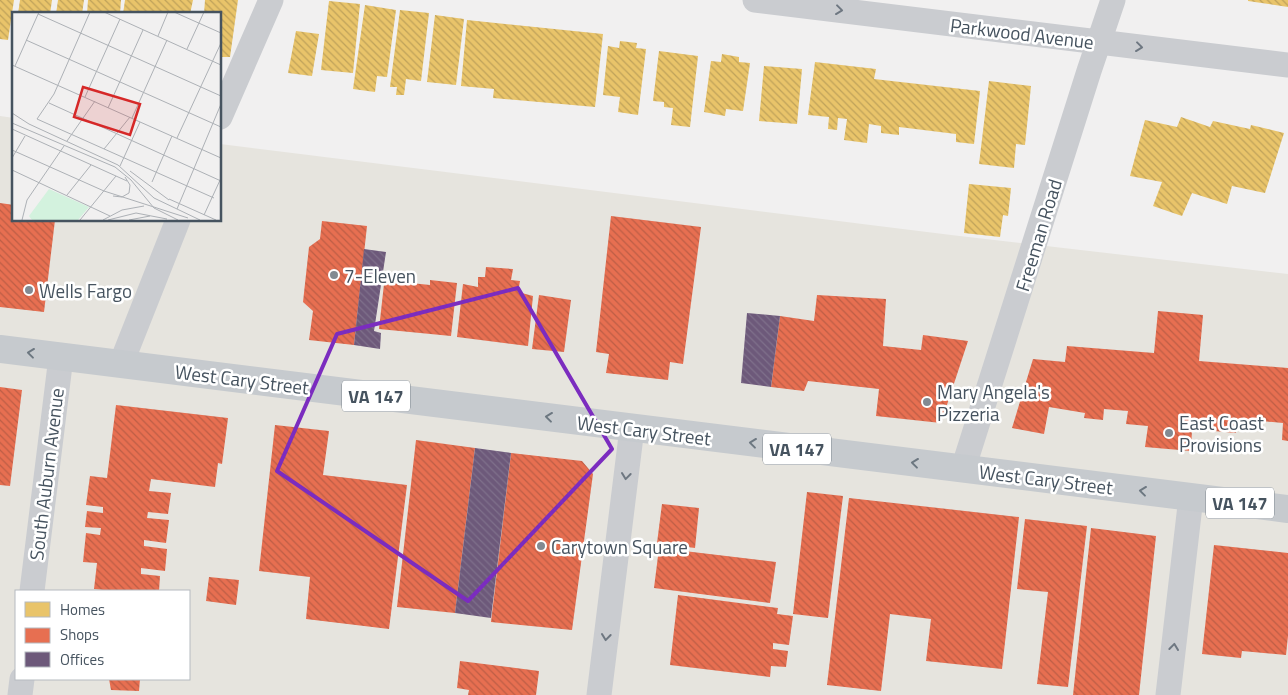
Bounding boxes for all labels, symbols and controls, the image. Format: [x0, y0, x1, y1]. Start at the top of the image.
one-way arrow [835, 4, 843, 15]
street label: Parkwood Avenue [949, 10, 1095, 56]
inset map [12, 12, 221, 221]
one-way arrow [1135, 41, 1143, 52]
street label: Freeman Road [1007, 175, 1069, 295]
place label: 7-Eleven [344, 261, 416, 290]
marker: 7-Eleven [328, 269, 340, 281]
place label: Wells Fargo [39, 276, 132, 305]
marker: Wells Fargo [23, 284, 35, 296]
one-way arrow [26, 348, 34, 359]
street label: West Cary Street [173, 356, 311, 402]
place label: Mary Angela's Pizzeria [937, 377, 1050, 428]
road number: VA 147 [342, 381, 410, 412]
street label: South Auburn Avenue [21, 386, 71, 562]
marker: Mary Angela's Pizzeria [921, 396, 933, 408]
street label: West Cary Street [575, 407, 713, 453]
place label: East Coast Provisions [1179, 408, 1264, 459]
one-way arrow [544, 413, 553, 423]
marker: East Coast Provisions [1163, 427, 1175, 439]
road number: VA 147 [763, 434, 831, 464]
one-way arrow [749, 439, 758, 449]
street label: West Cary Street [977, 456, 1115, 502]
one-way arrow [910, 458, 918, 469]
one-way arrow [621, 473, 632, 481]
one-way arrow [1139, 486, 1147, 497]
road number: VA 147 [1206, 488, 1274, 518]
place label: Carytown Square [551, 532, 688, 561]
marker: Carytown Square [535, 540, 547, 552]
legend [15, 590, 190, 680]
text: Homes [60, 598, 105, 621]
text: Shops [60, 623, 99, 646]
one-way arrow [601, 634, 612, 642]
one-way arrow [1168, 642, 1179, 650]
text: Offices [60, 648, 104, 671]

